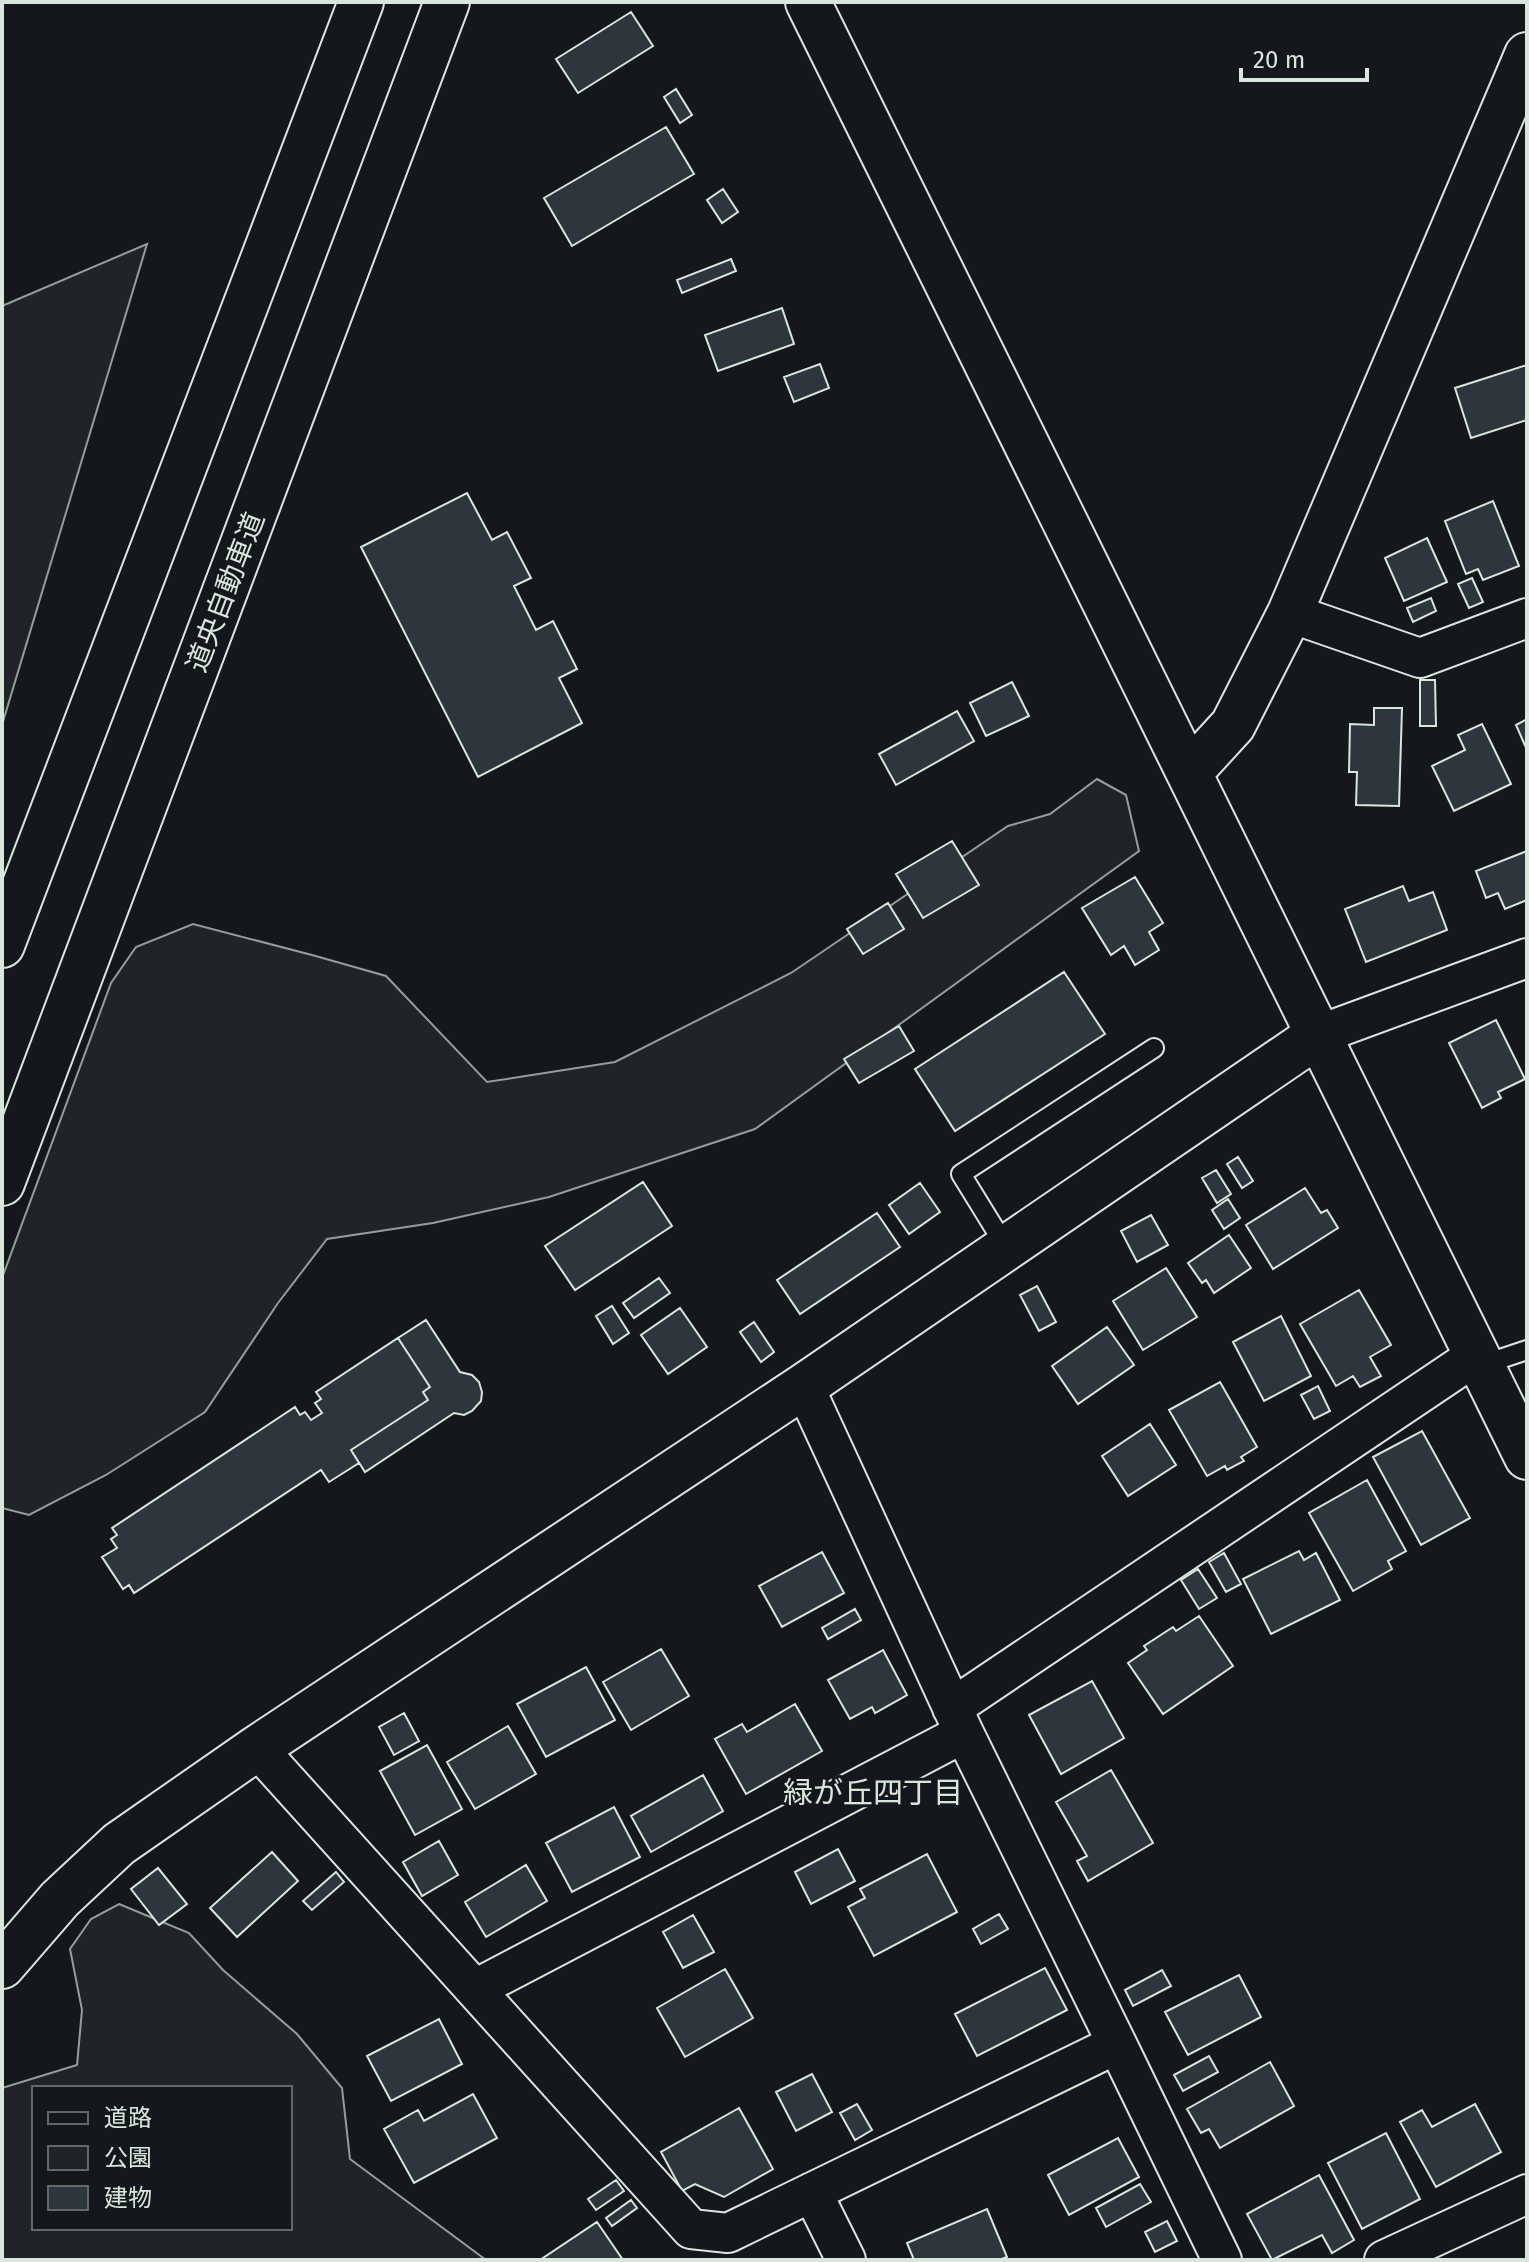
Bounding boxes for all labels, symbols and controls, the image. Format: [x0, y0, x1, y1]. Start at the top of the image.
scale bar [1241, 32, 1367, 82]
text: 20 m [1253, 46, 1305, 74]
street label: 道央自動車道 [180, 508, 271, 677]
district label: 緑が丘四丁目 [783, 1775, 963, 1811]
legend [32, 2086, 292, 2230]
text: 道路 [104, 2104, 152, 2132]
text: 公園 [104, 2144, 152, 2172]
text: 建物 [104, 2184, 152, 2212]

